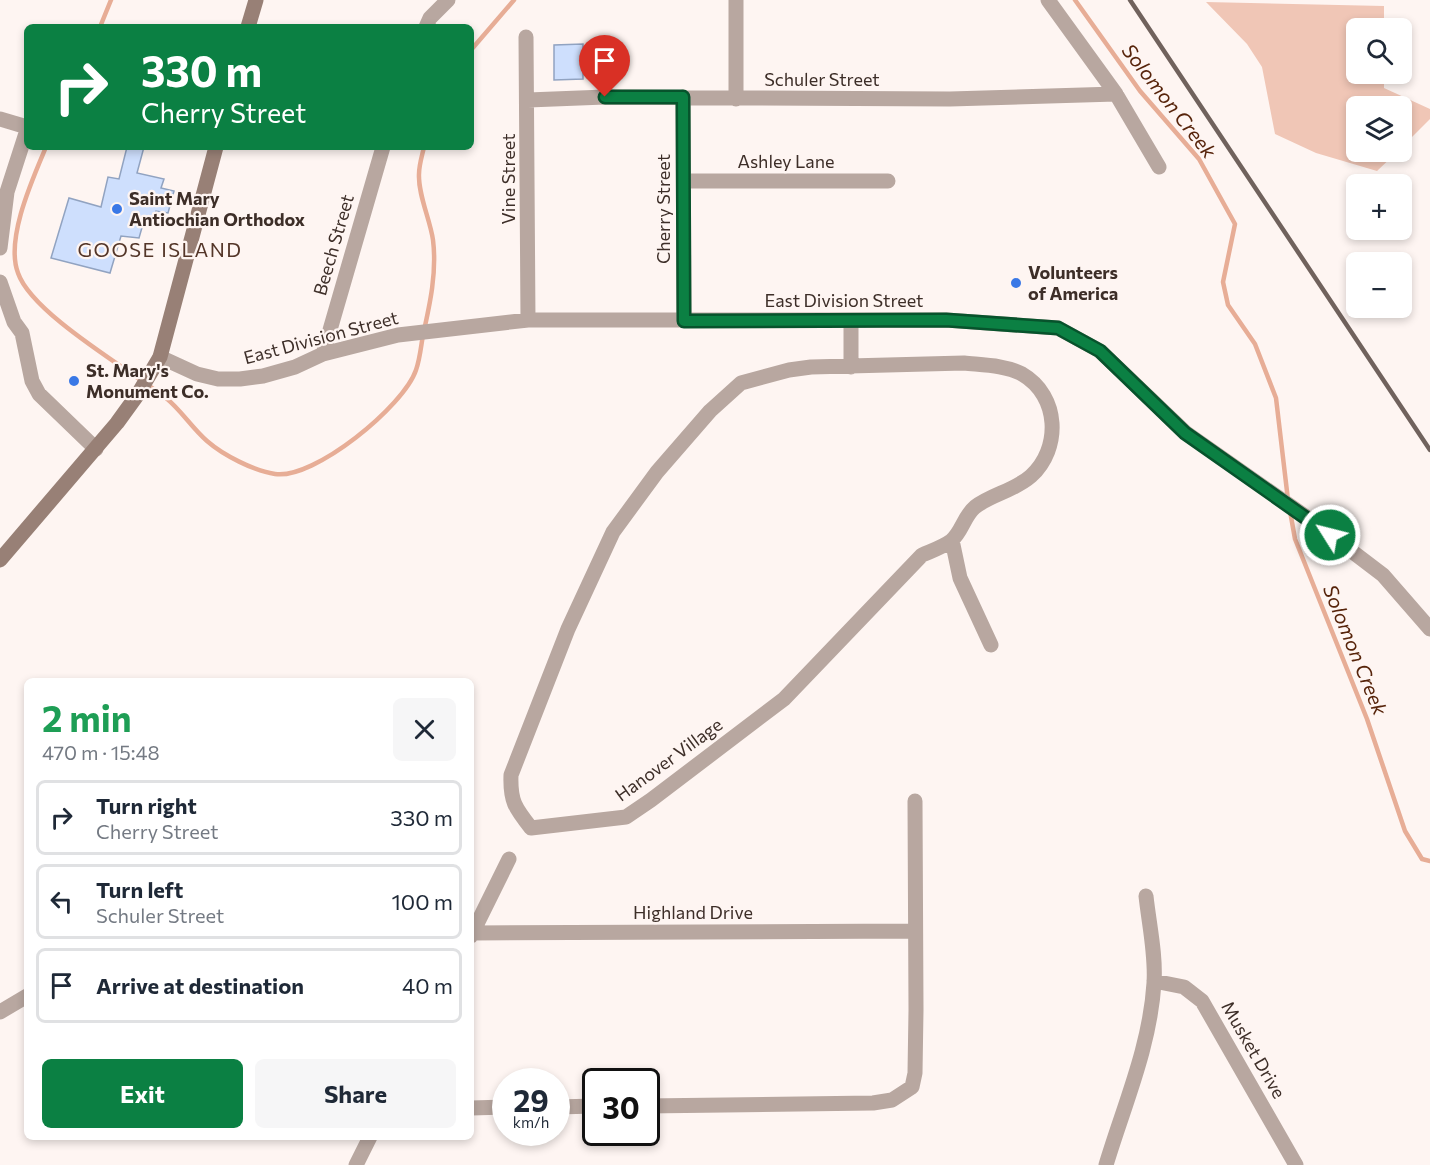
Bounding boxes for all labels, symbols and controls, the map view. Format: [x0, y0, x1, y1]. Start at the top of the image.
map controls [1346, 18, 1412, 318]
button: search [1346, 18, 1412, 84]
pin [579, 35, 630, 97]
water label: Solomon Creek [1118, 38, 1223, 163]
text: 330 m [141, 44, 262, 96]
icon: arrive [588, 44, 621, 77]
icon: right [42, 48, 120, 126]
street label: Schuler Street [764, 68, 880, 90]
text: Cherry Street [141, 96, 306, 129]
button: layers [1346, 96, 1412, 162]
street label: Vine Street [497, 133, 519, 225]
street label: Ashley Lane [737, 150, 835, 172]
street label: Cherry Street [652, 154, 674, 264]
button: + [1346, 174, 1412, 240]
place label: Saint Mary Antiochian Orthodox [129, 187, 305, 230]
street label: Beech Street [308, 192, 358, 298]
marker: Saint Mary Antiochian Orthodox [110, 202, 124, 216]
district label: GOOSE ISLAND [77, 237, 243, 261]
button: − [1346, 252, 1412, 318]
place label: Volunteers of America [1028, 261, 1118, 304]
marker: Volunteers of America [1009, 276, 1023, 290]
street label: East Division Street [764, 289, 924, 311]
street label: East Division Street [241, 306, 400, 368]
place label: St. Mary's Monument Co. [86, 359, 209, 402]
marker: St. Mary's Monument Co. [67, 374, 81, 388]
position arrow [1298, 503, 1362, 567]
water label: Solomon Creek [1319, 581, 1393, 719]
text: 2 min [42, 695, 132, 739]
button: close [393, 698, 456, 761]
street label: Hanover Village [610, 713, 726, 806]
text: 470 m · 15:48 [42, 740, 160, 764]
text: Turn right [96, 792, 197, 819]
icon: right [45, 801, 78, 834]
text: 330 m [390, 804, 453, 831]
text: Cherry Street [96, 819, 218, 843]
text: Turn left [96, 876, 183, 903]
icon: left [45, 885, 78, 918]
text: 100 m [391, 888, 453, 915]
street label: Highland Drive [633, 901, 753, 923]
text: Schuler Street [96, 903, 224, 927]
icon: arrive [45, 969, 78, 1002]
text: Arrive at destination [96, 972, 304, 999]
text: 40 m [402, 972, 453, 999]
street label: Musket Drive [1217, 997, 1291, 1102]
button: Exit [42, 1059, 243, 1128]
button: Share [255, 1059, 456, 1128]
speed limit sign: 30 [582, 1068, 660, 1146]
text: 29 [513, 1081, 549, 1118]
text: km/h [513, 1113, 549, 1131]

